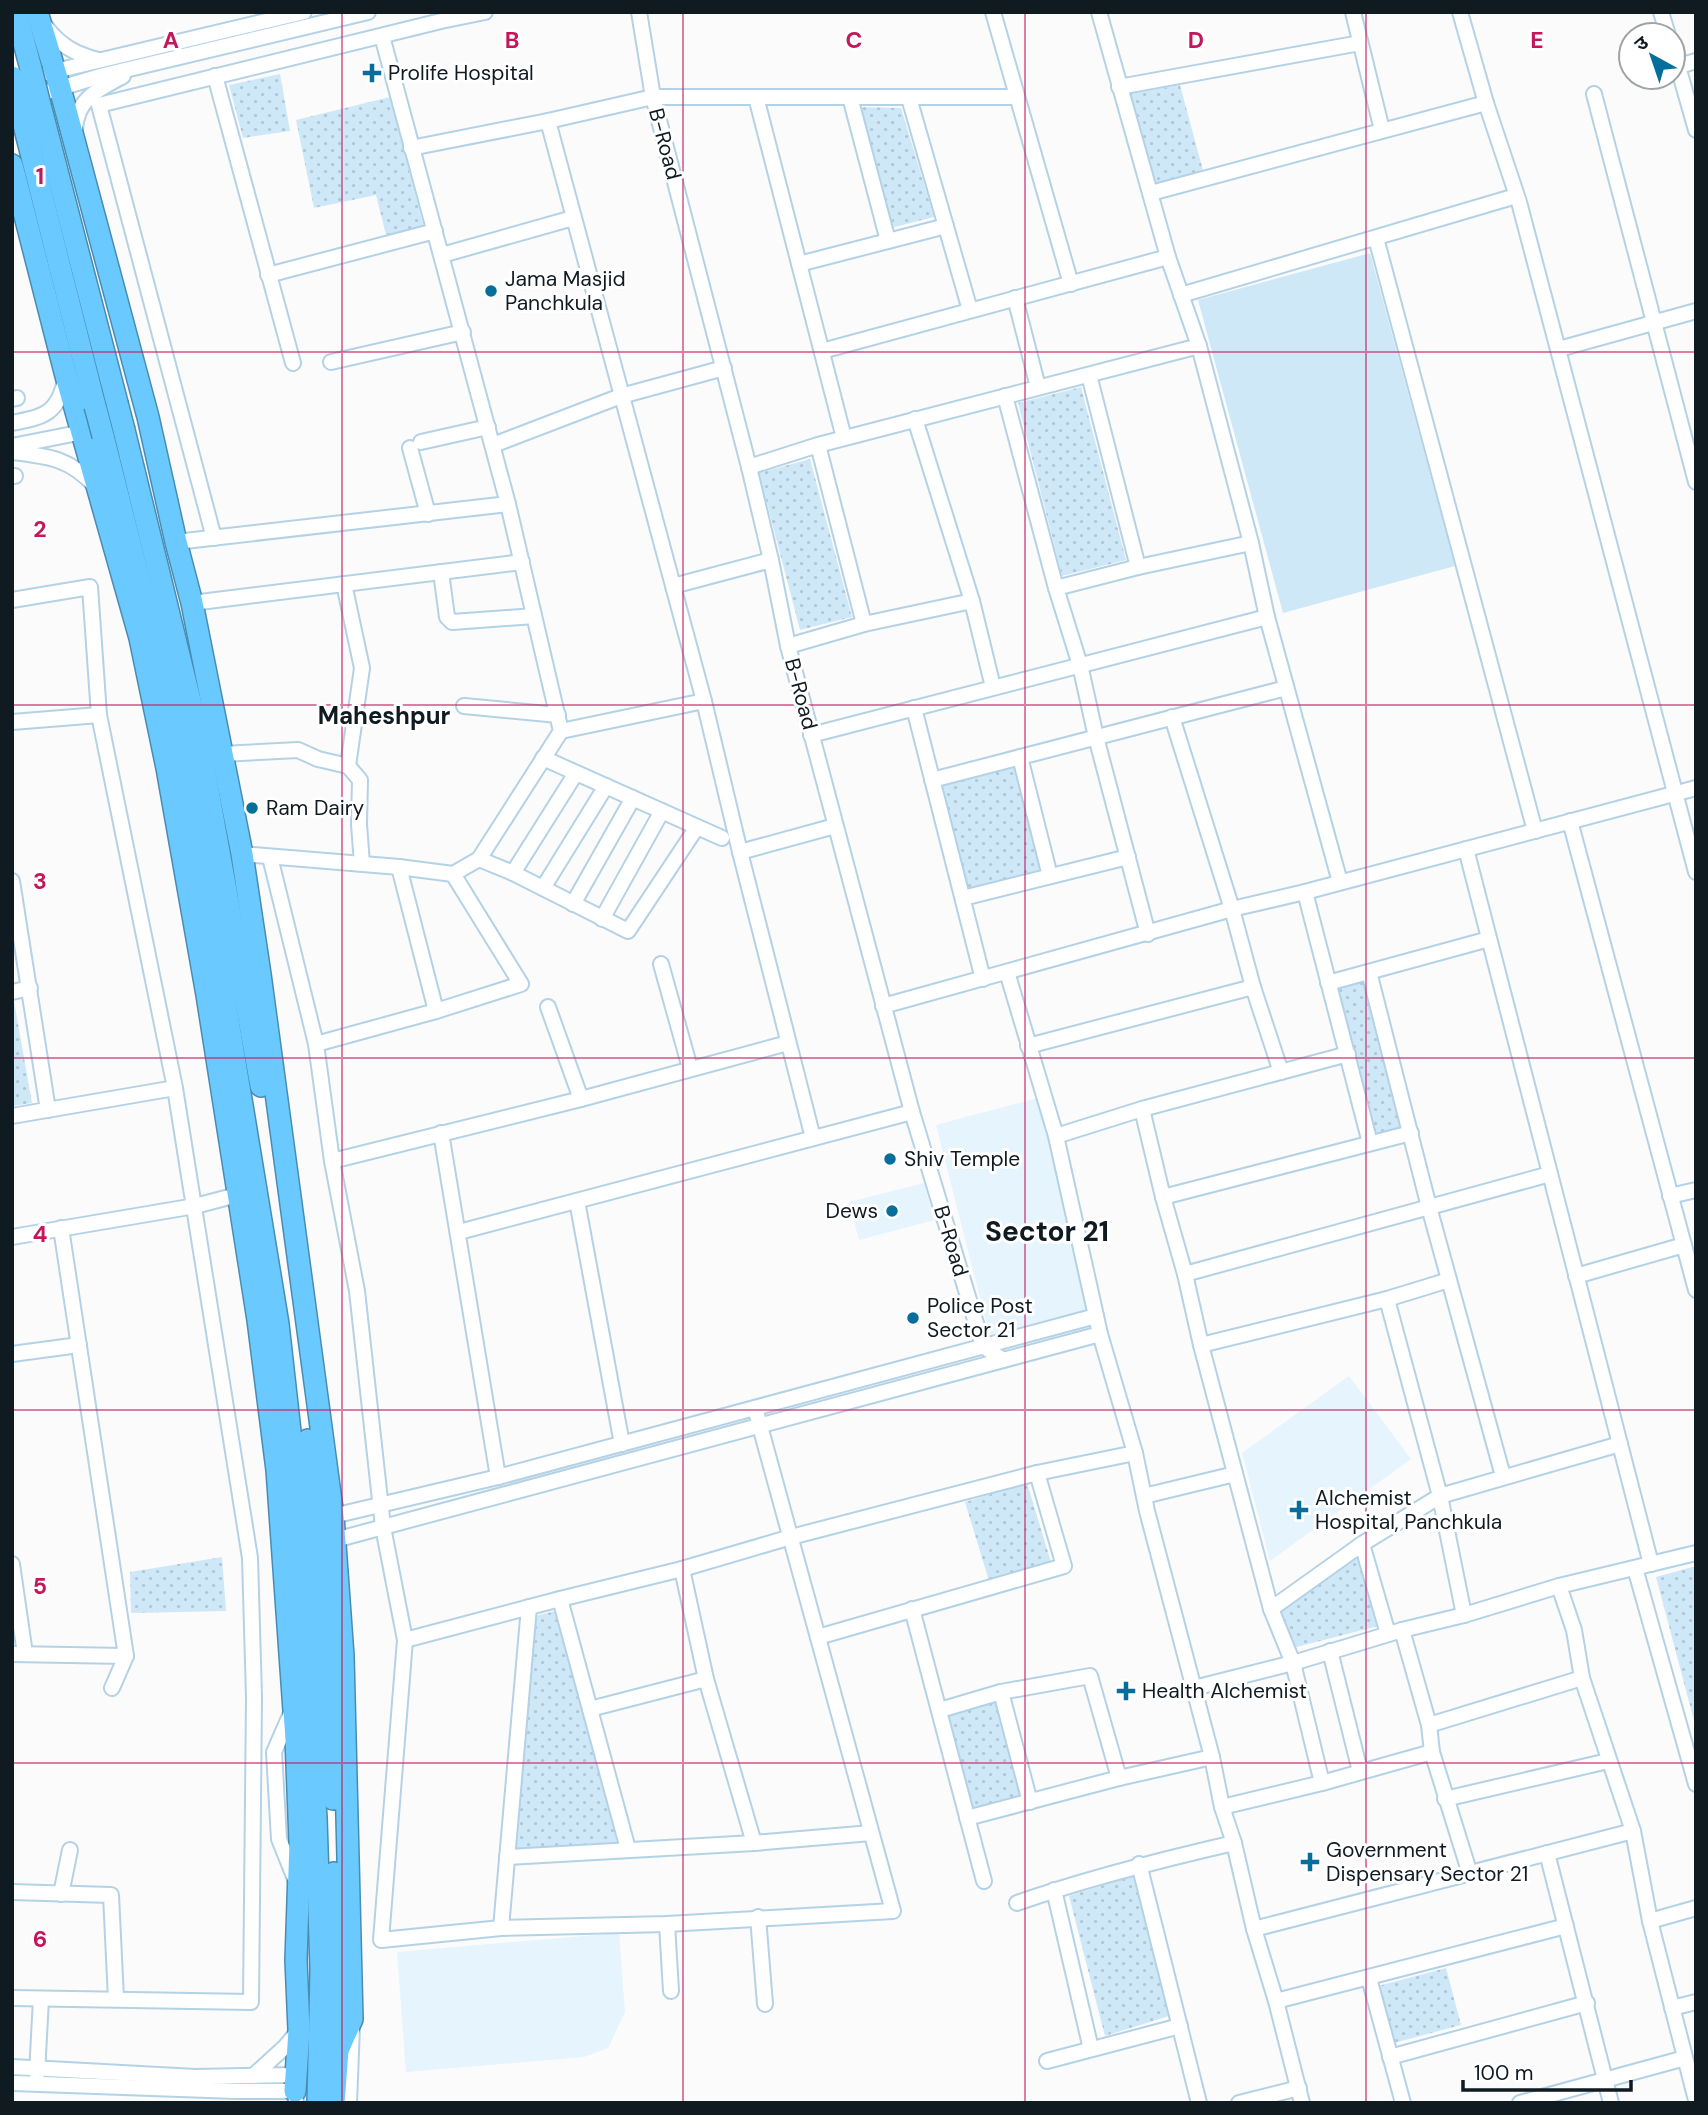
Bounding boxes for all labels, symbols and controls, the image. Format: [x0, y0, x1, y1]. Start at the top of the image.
north arrow [1617, 21, 1687, 91]
text: A [163, 25, 179, 55]
text: B [505, 25, 519, 55]
text: C [846, 25, 862, 55]
text: D [1188, 25, 1204, 55]
text: E [1530, 25, 1544, 55]
text: उ [1629, 30, 1654, 57]
place label: Prolife Hospital [388, 59, 534, 87]
marker: Prolife Hospital [362, 63, 382, 83]
street label: B-Road [642, 105, 688, 183]
text: 1 [36, 161, 44, 191]
place label: Jama Masjid Panchkula [505, 265, 626, 317]
marker: Jama Masjid Panchkula [483, 283, 499, 299]
text: 2 [33, 514, 47, 544]
street label: B-Road [778, 655, 824, 733]
district label: Maheshpur [318, 700, 450, 731]
place label: Ram Dairy [266, 794, 365, 822]
marker: Ram Dairy [244, 800, 260, 816]
text: 3 [33, 866, 47, 896]
place label: Shiv Temple [904, 1145, 1020, 1173]
marker: Shiv Temple [882, 1151, 898, 1167]
place label: Dews [825, 1197, 878, 1225]
street label: B-Road [927, 1202, 975, 1280]
marker: Dews [884, 1203, 900, 1219]
district label: Sector 21 [985, 1213, 1109, 1250]
text: 4 [33, 1219, 48, 1249]
place label: Police Post Sector 21 [927, 1292, 1033, 1344]
marker: Police Post Sector 21 [905, 1310, 921, 1326]
place label: Alchemist Hospital, Panchkula [1315, 1484, 1502, 1536]
marker: Alchemist Hospital, Panchkula [1289, 1500, 1309, 1520]
text: 5 [33, 1571, 47, 1601]
place label: Health Alchemist [1142, 1677, 1307, 1705]
marker: Health Alchemist [1116, 1681, 1136, 1701]
place label: Government Dispensary Sector 21 [1326, 1836, 1528, 1888]
marker: Government Dispensary Sector 21 [1300, 1852, 1320, 1872]
text: 6 [33, 1924, 47, 1954]
scale bar [1463, 2048, 1631, 2092]
text: 100 m [1474, 2059, 1534, 2087]

